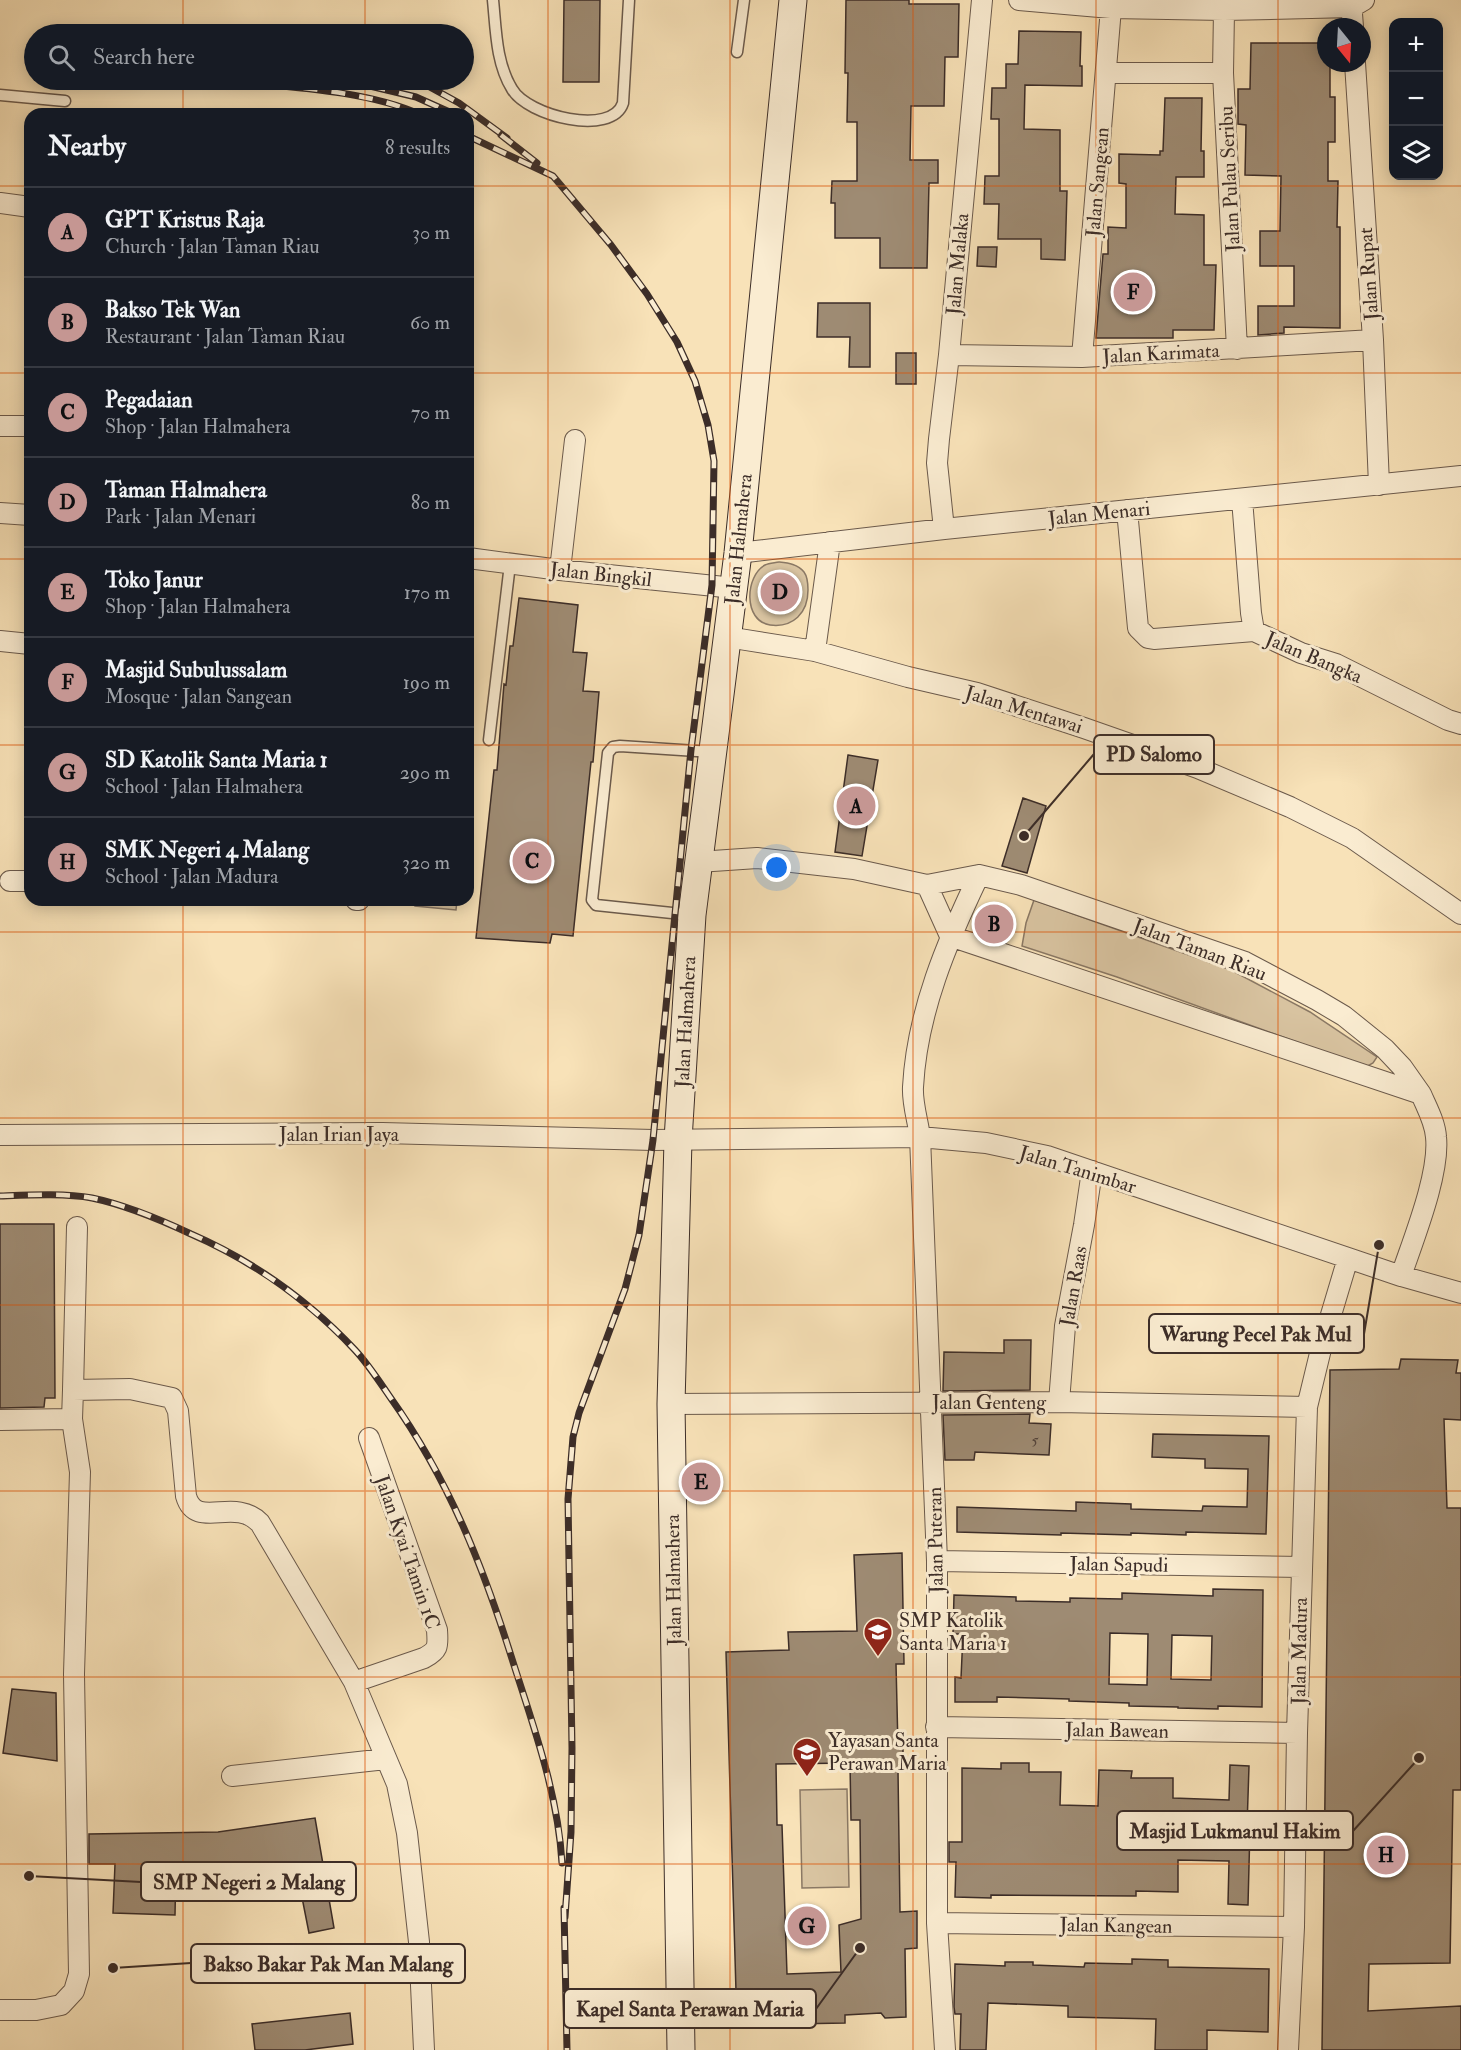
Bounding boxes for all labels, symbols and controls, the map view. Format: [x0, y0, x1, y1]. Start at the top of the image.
north arrow [1317, 18, 1371, 72]
map controls [1389, 18, 1443, 180]
button: + [1389, 18, 1443, 72]
search box [24, 24, 474, 90]
icon: search [45, 41, 78, 74]
text: Search here [93, 43, 195, 71]
button: − [1389, 72, 1443, 126]
street label: Jalan Pulau Seribu [1213, 105, 1246, 254]
street label: Jalan Sangean [1080, 126, 1115, 239]
button: layers [1389, 126, 1443, 180]
text: Nearby [48, 131, 126, 163]
text: 8 results [385, 135, 450, 160]
text: GPT Kristus Raja [105, 206, 264, 234]
street label: Jalan Malaka [941, 211, 974, 317]
text: A [61, 220, 74, 245]
text: 30 m [412, 220, 450, 245]
street label: Jalan Rupat [1353, 226, 1385, 322]
text: Church · Jalan Taman Riau [105, 234, 320, 259]
pin: F [1114, 270, 1152, 314]
text: Bakso Tek Wan [105, 296, 240, 324]
text: B [61, 310, 74, 335]
text: 60 m [410, 310, 450, 335]
text: Restaurant · Jalan Taman Riau [105, 324, 345, 349]
street label: Jalan Karimata [1101, 338, 1221, 369]
text: Pegadaian [105, 386, 192, 414]
text: C [60, 400, 75, 425]
text: 70 m [411, 400, 450, 425]
text: Shop · Jalan Halmahera [105, 414, 290, 439]
street label: Jalan Halmahera [719, 471, 758, 607]
text: Taman Halmahera [105, 476, 267, 504]
text: D [59, 490, 76, 515]
text: 80 m [411, 490, 450, 515]
street label: Jalan Menari [1046, 496, 1151, 531]
text: Park · Jalan Menari [105, 504, 256, 529]
street label: Jalan Bingkil [548, 557, 653, 592]
text: Toko Janur [105, 566, 203, 594]
pin: D [760, 570, 800, 614]
text: E [60, 580, 75, 605]
text: 170 m [404, 580, 450, 605]
text: Shop · Jalan Halmahera [105, 594, 290, 619]
street label: Jalan Bangka [1261, 625, 1367, 689]
text: Masjid Subulussalam [105, 656, 287, 684]
text: F [61, 670, 74, 695]
text: 190 m [403, 670, 450, 695]
street label: Jalan Mentawai [961, 679, 1086, 739]
text: Mosque · Jalan Sangean [105, 684, 292, 709]
callout: PD Salomo [1094, 735, 1214, 774]
text: PD Salomo [1106, 741, 1202, 768]
text: SD Katolik Santa Maria 1 [105, 746, 327, 774]
text: G [59, 760, 76, 785]
text: 290 m [400, 760, 450, 785]
text: School · Jalan Halmahera [105, 774, 303, 799]
pin: A [836, 784, 876, 828]
text: SMK Negeri 4 Malang [105, 836, 309, 864]
pin: C [512, 838, 552, 884]
text: H [59, 850, 76, 875]
text: 320 m [402, 850, 450, 875]
your location [762, 853, 791, 882]
text: School · Jalan Madura [105, 864, 278, 889]
pin: B [974, 902, 1014, 946]
street label: Jalan Taman Riau [1129, 912, 1270, 986]
street label: Jalan Halmahera [670, 955, 701, 1089]
street label: Jalan Irian Jaya [278, 1122, 400, 1147]
street label: Jalan Tanimbar [1015, 1140, 1140, 1199]
street label: Jalan Raas [1054, 1244, 1093, 1329]
callout: Warung Pecel Pak Mul [1149, 1314, 1364, 1353]
text: Warung Pecel Pak Mul [1159, 1321, 1352, 1348]
street label: Jalan Genteng [931, 1390, 1047, 1415]
house number: 5 [1031, 1430, 1039, 1450]
pin: E [682, 1460, 720, 1504]
street label: Jalan Kyai Tamin 1C [369, 1471, 446, 1633]
street label: Jalan Puteran [922, 1486, 949, 1594]
street label: Jalan Halmahera [660, 1513, 687, 1647]
street label: Jalan Sapudi [1068, 1551, 1169, 1579]
street label: Jalan Madura [1286, 1596, 1313, 1706]
place label: SMP Katolik Santa Maria 1 [899, 1608, 1007, 1656]
school or university icon: SMP Katolik Santa Maria 1 [862, 1616, 894, 1658]
street label: Jalan Bawean [1064, 1717, 1169, 1744]
place label: Yayasan Santa Perawan Maria [828, 1728, 947, 1776]
school or university icon: Yayasan Santa Perawan Maria [791, 1736, 823, 1778]
callout: Masjid Lukmanul Hakim [1117, 1811, 1353, 1850]
text: Masjid Lukmanul Hakim [1128, 1818, 1341, 1845]
pin: H [1366, 1832, 1406, 1878]
callout: SMP Negeri 2 Malang [141, 1862, 356, 1901]
text: SMP Negeri 2 Malang [153, 1869, 346, 1896]
pin: G [788, 1904, 826, 1948]
street label: Jalan Kangean [1058, 1912, 1173, 1939]
callout: Bakso Bakar Pak Man Malang [191, 1944, 465, 1983]
text: Bakso Bakar Pak Man Malang [203, 1951, 454, 1978]
callout: Kapel Santa Perawan Maria [564, 1989, 816, 2028]
text: Kapel Santa Perawan Maria [576, 1996, 805, 2023]

